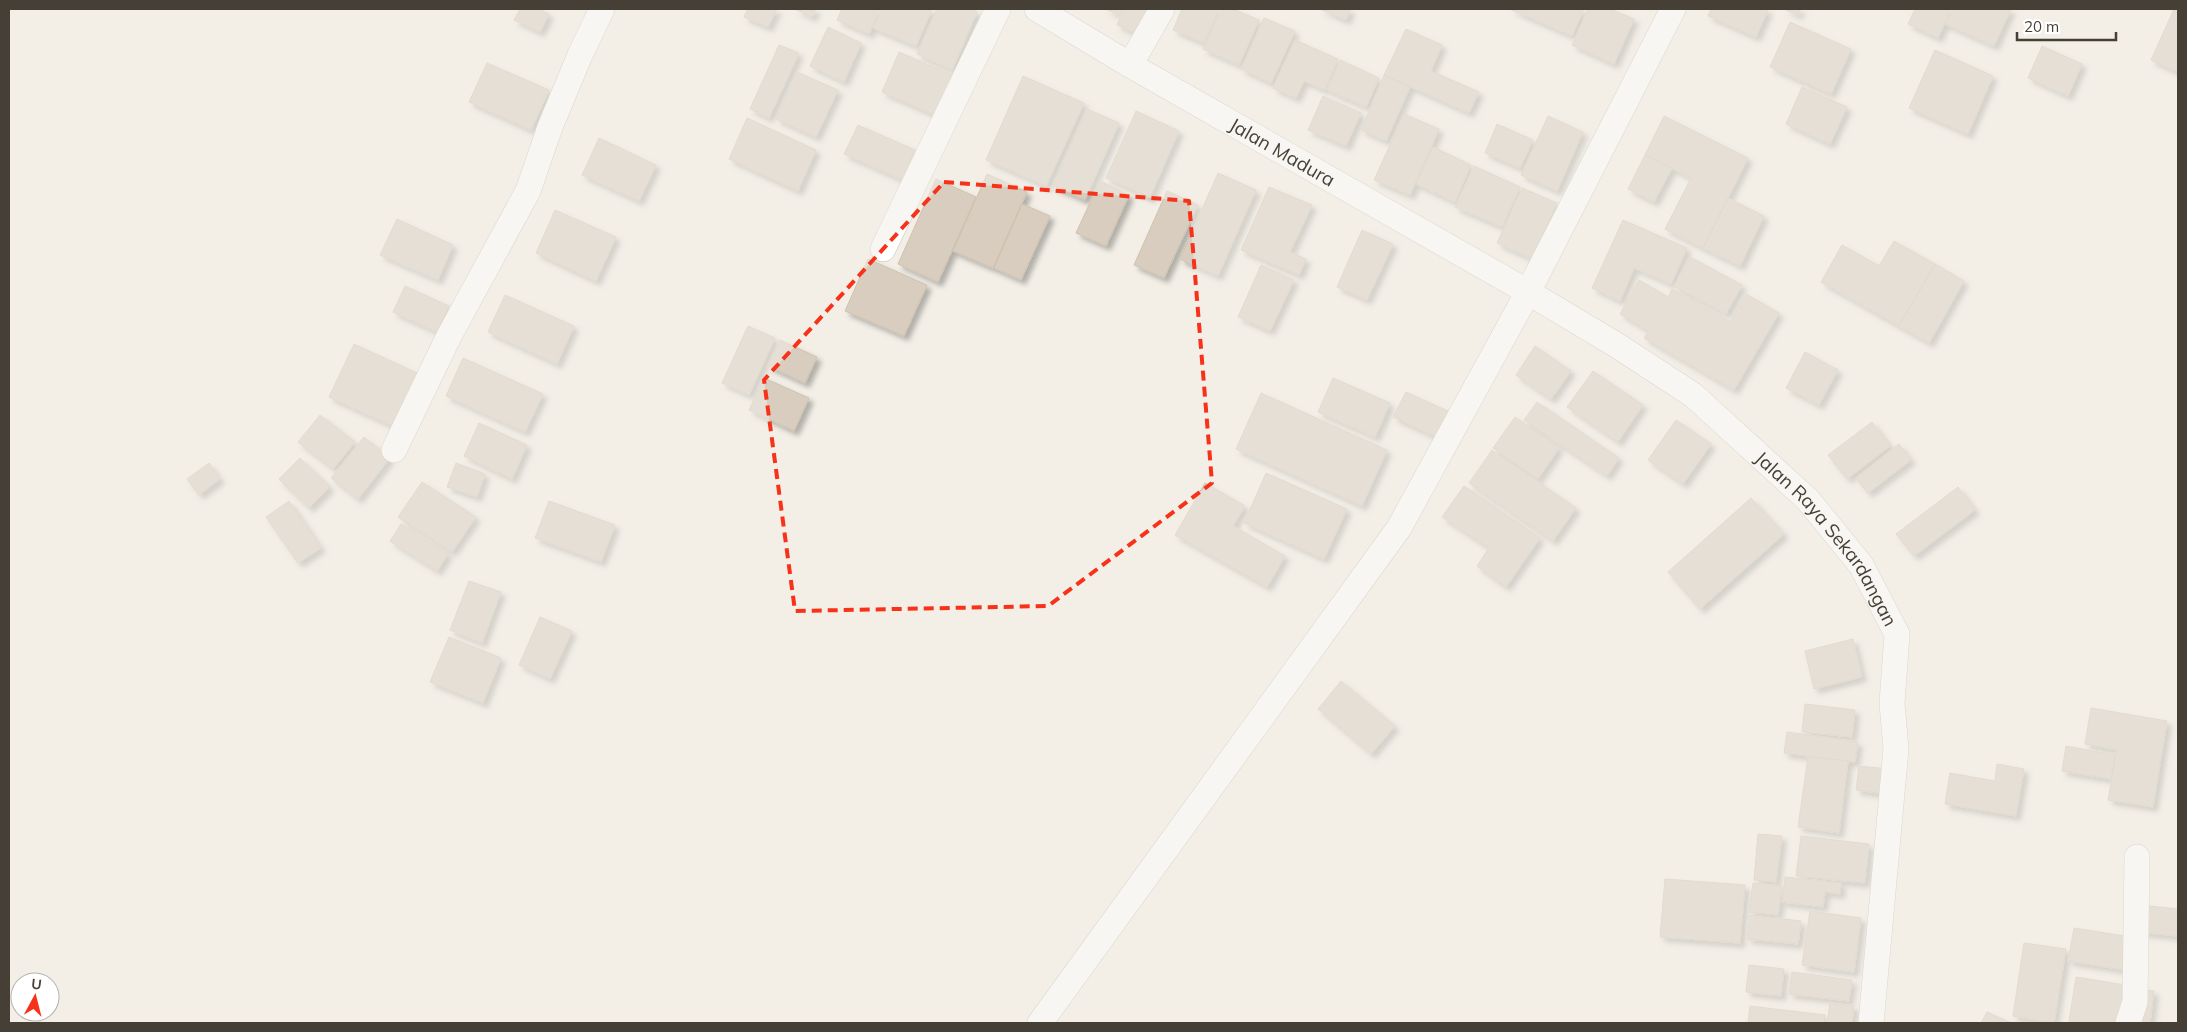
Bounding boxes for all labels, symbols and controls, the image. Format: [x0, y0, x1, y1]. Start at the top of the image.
scale bar [2017, 10, 2116, 42]
text: 20 m [2024, 17, 2059, 36]
street label: Jalan Madura [1225, 112, 1340, 192]
street label: Jalan Raya Sekardangan [1750, 446, 1903, 630]
north arrow [10, 972, 60, 1022]
text: U [30, 975, 43, 994]

